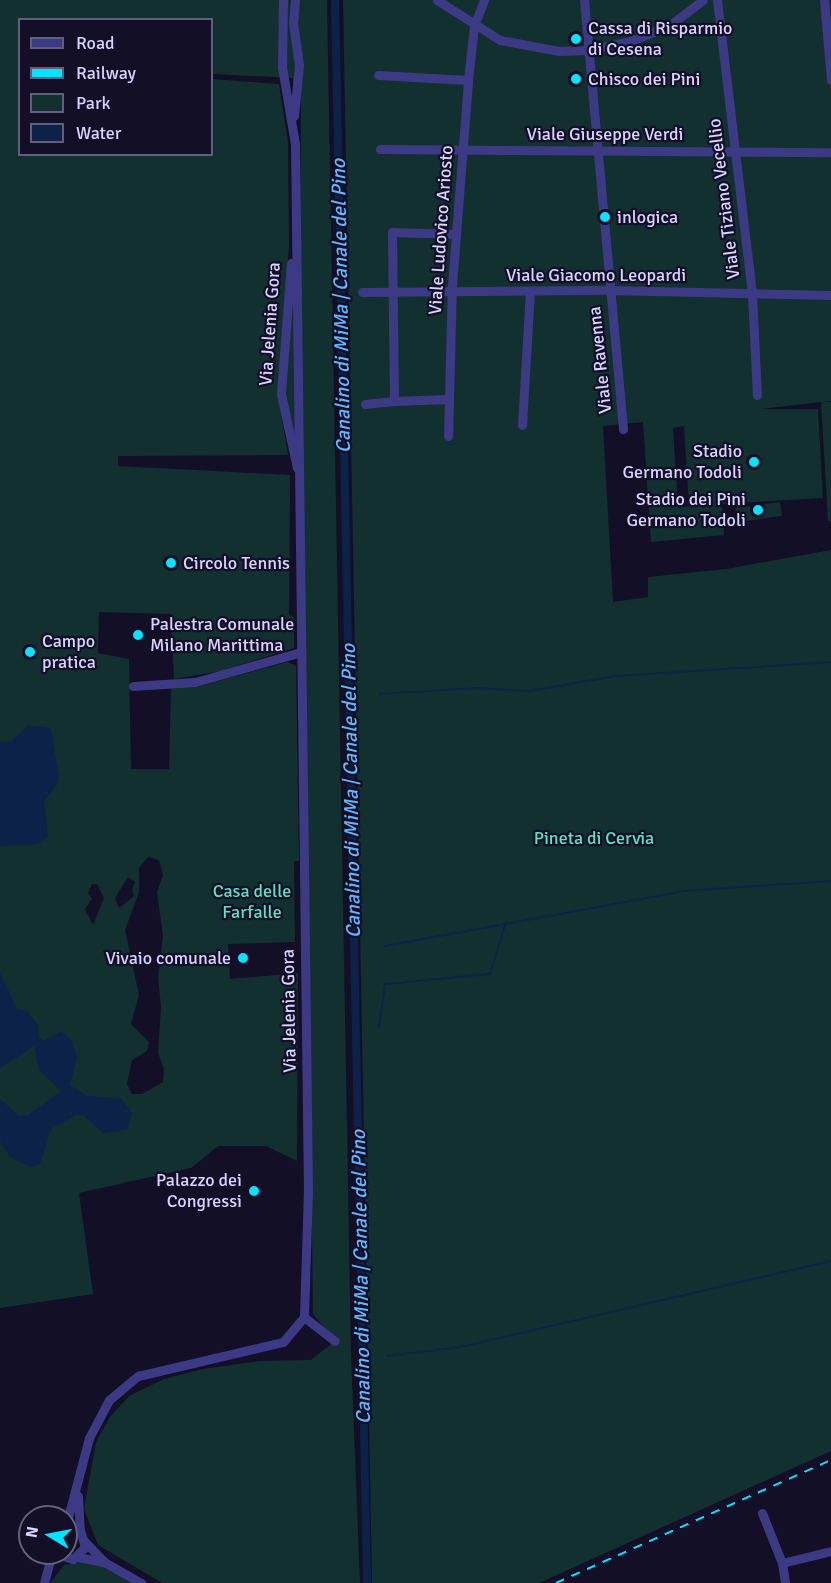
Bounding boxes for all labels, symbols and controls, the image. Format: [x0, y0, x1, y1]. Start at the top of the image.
legend [18, 18, 213, 156]
place label: Cassa di Risparmio di Cesena [588, 18, 732, 60]
text: Road [76, 32, 115, 54]
marker: Cassa di Risparmio di Cesena [569, 32, 583, 46]
text: Railway [76, 62, 136, 84]
place label: Chisco dei Pini [588, 68, 700, 90]
marker: Chisco dei Pini [569, 72, 583, 86]
text: Park [76, 92, 111, 114]
street label: Viale Tiziano Vecellio [703, 117, 745, 281]
text: Water [76, 122, 121, 144]
street label: Viale Giuseppe Verdi [527, 123, 683, 145]
street label: Viale Ludovico Ariosto [424, 144, 458, 316]
water label: Canalino di MiMa | Canale del Pino [326, 159, 356, 453]
place label: inlogica [617, 206, 678, 228]
marker: inlogica [598, 210, 612, 224]
street label: Via Jelenia Gora [255, 261, 285, 387]
street label: Viale Giacomo Leopardi [506, 264, 686, 286]
street label: Viale Ravenna [584, 305, 616, 415]
place label: Stadio Germano Todoli [622, 441, 742, 484]
marker: Stadio Germano Todoli [747, 455, 761, 469]
place label: Stadio dei Pini Germano Todoli [626, 489, 746, 532]
marker: Stadio dei Pini Germano Todoli [751, 503, 765, 517]
place label: Circolo Tennis [183, 552, 290, 574]
marker: Circolo Tennis [164, 556, 178, 570]
place label: Palestra Comunale Milano Marittima [150, 614, 294, 656]
marker: Palestra Comunale Milano Marittima [131, 628, 145, 642]
place label: Campo pratica [42, 631, 96, 674]
water label: Canalino di MiMa | Canale del Pino [336, 644, 366, 938]
marker: Campo pratica [23, 645, 37, 659]
park label: Pineta di Cervia [534, 827, 654, 849]
park label: Casa delle Farfalle [213, 881, 291, 924]
place label: Vivaio comunale [105, 947, 231, 969]
street label: Via Jelenia Gora [277, 949, 301, 1073]
marker: Vivaio comunale [236, 951, 250, 965]
water label: Canalino di MiMa | Canale del Pino [346, 1130, 376, 1424]
place label: Palazzo dei Congressi [156, 1170, 242, 1212]
marker: Palazzo dei Congressi [247, 1184, 261, 1198]
north arrow [18, 1505, 78, 1565]
text: N [21, 1525, 43, 1539]

